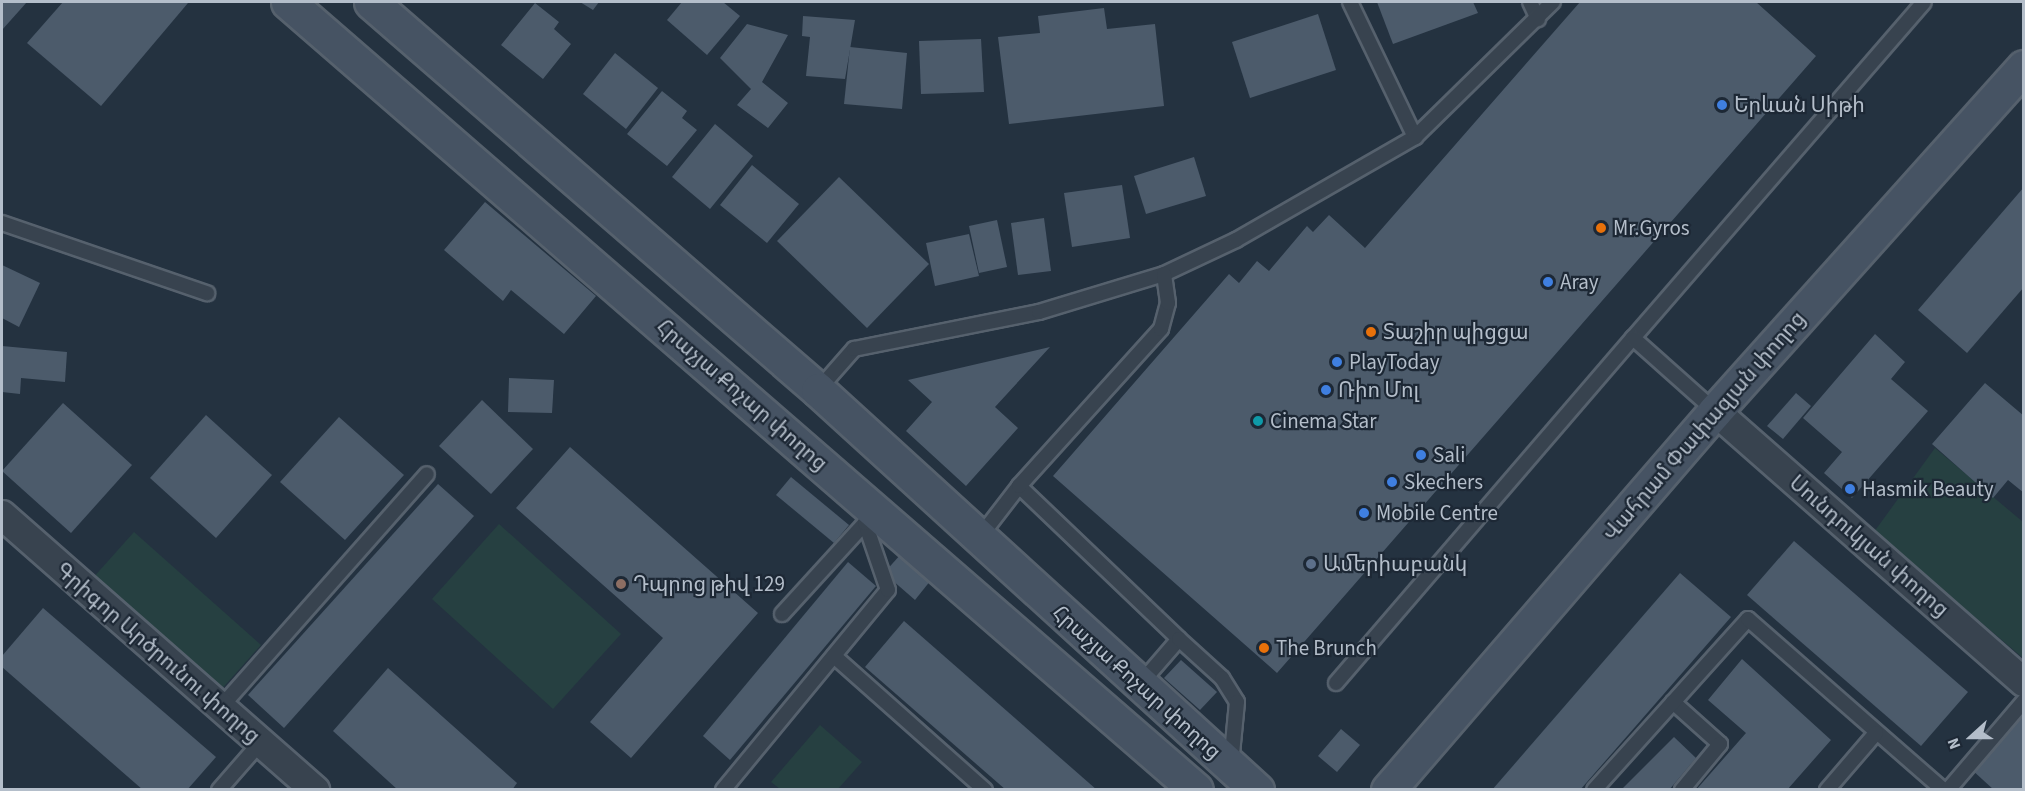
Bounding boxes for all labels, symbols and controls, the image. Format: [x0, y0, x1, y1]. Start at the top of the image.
place label: Երևան Սիթի [1734, 92, 1865, 118]
marker: Երևան Սիթի [1715, 98, 1729, 112]
place label: Mr.Gyros [1613, 215, 1690, 241]
marker: Mr.Gyros [1594, 221, 1608, 235]
place label: Aray [1560, 269, 1599, 295]
marker: Aray [1541, 275, 1555, 289]
street label: Վահրամ Փափազյան փողոց [1598, 306, 1810, 546]
street label: Հրաչյա Քոչար փողոց [651, 314, 833, 476]
place label: Տաշիր պիցցա [1383, 319, 1529, 345]
marker: Տաշիր պիցցա [1364, 325, 1378, 339]
place label: PlayToday [1349, 349, 1440, 375]
marker: PlayToday [1330, 355, 1344, 369]
place label: Ռիո Մոլ [1338, 377, 1419, 403]
marker: Ռիո Մոլ [1319, 383, 1333, 397]
place label: Cinema Star [1270, 408, 1376, 434]
marker: Cinema Star [1251, 414, 1265, 428]
place label: Sali [1433, 442, 1465, 468]
marker: Sali [1414, 448, 1428, 462]
place label: Skechers [1404, 469, 1483, 495]
street label: Սունդուկյան փողոց [1784, 470, 1954, 622]
marker: Skechers [1385, 475, 1399, 489]
place label: Hasmik Beauty [1862, 476, 1994, 502]
marker: Hasmik Beauty [1843, 482, 1857, 496]
place label: Mobile Centre [1376, 500, 1498, 526]
marker: Mobile Centre [1357, 506, 1371, 520]
place label: Ամերիաբանկ [1323, 551, 1467, 577]
street label: Գրիգոր Արծրունու փողոց [51, 557, 265, 749]
marker: Ամերիաբանկ [1304, 557, 1318, 571]
place label: Դպրոց թիվ 129 [633, 571, 785, 597]
marker: Դպրոց թիվ 129 [614, 577, 628, 591]
street label: Հրաչյա Քոչար փողոց [1048, 600, 1226, 764]
place label: The Brunch [1276, 635, 1377, 661]
marker: The Brunch [1257, 641, 1271, 655]
north arrow [1941, 707, 2001, 767]
text: N [1942, 735, 1966, 752]

